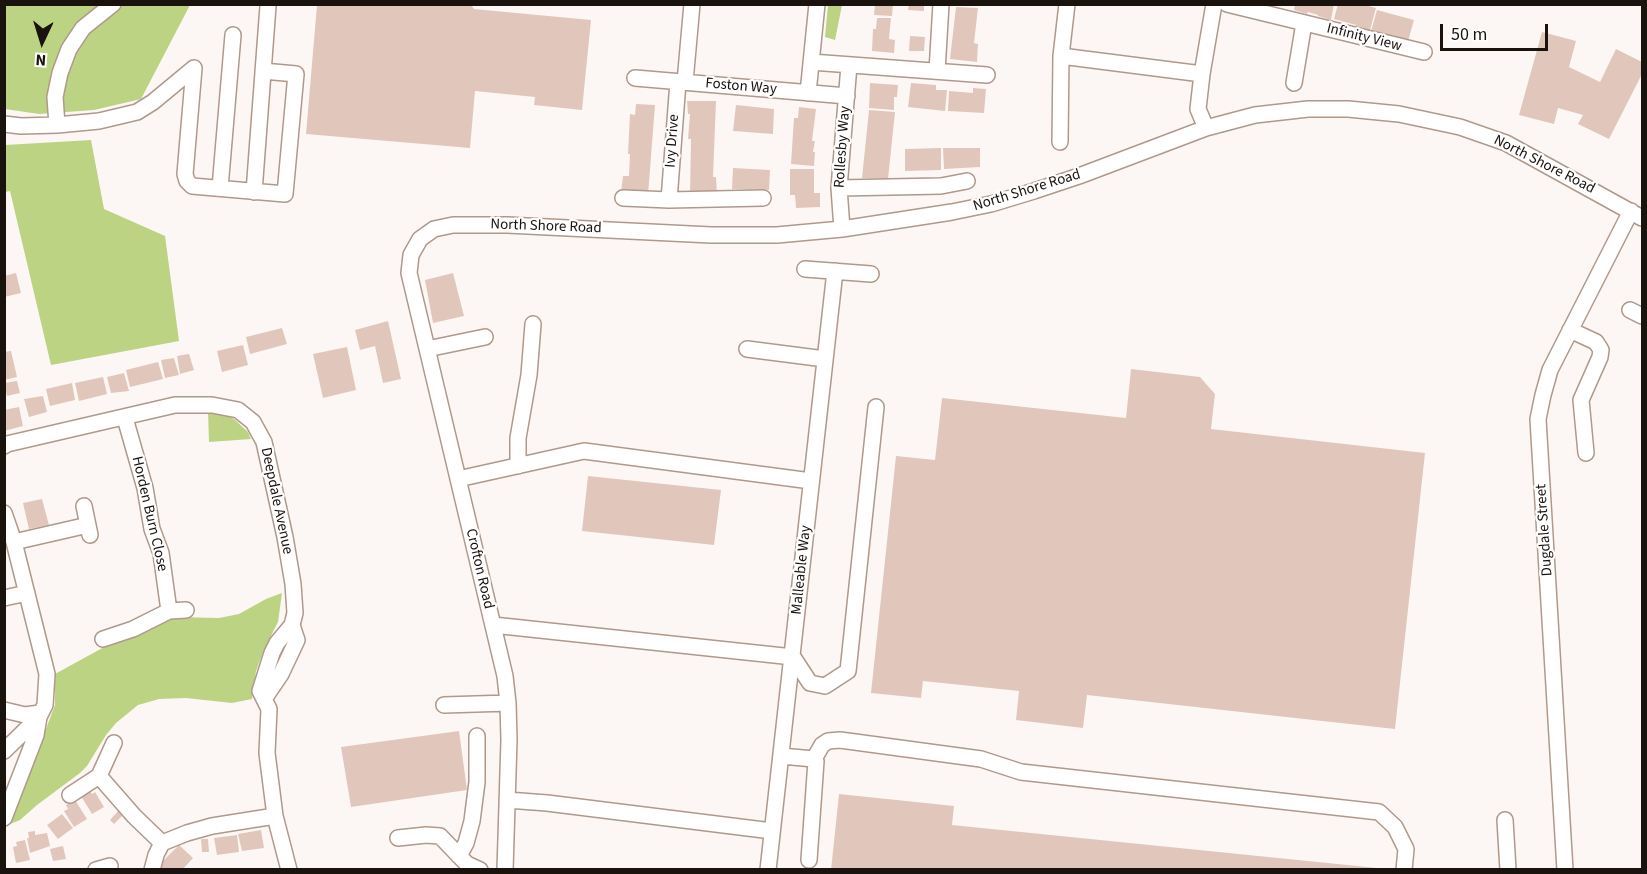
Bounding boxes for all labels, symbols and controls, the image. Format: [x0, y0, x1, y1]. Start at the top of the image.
north arrow [12, 12, 72, 72]
scale bar [1443, 12, 1551, 50]
street label: Infinity View [1325, 20, 1403, 56]
text: 50 m [1451, 22, 1487, 47]
text: N [35, 49, 47, 71]
street label: Foston Way [705, 75, 777, 99]
street label: Rollesby Way [831, 105, 855, 189]
street label: Ivy Drive [662, 114, 684, 168]
street label: North Shore Road [1490, 132, 1598, 198]
street label: North Shore Road [971, 166, 1083, 216]
street label: North Shore Road [490, 216, 602, 238]
street label: Deepdale Avenue [256, 446, 296, 556]
street label: Horden Burn Close [127, 455, 171, 573]
street label: Dugdale Street [1533, 483, 1557, 577]
street label: Malleable Way [788, 525, 816, 615]
street label: Crofton Road [461, 527, 497, 611]

